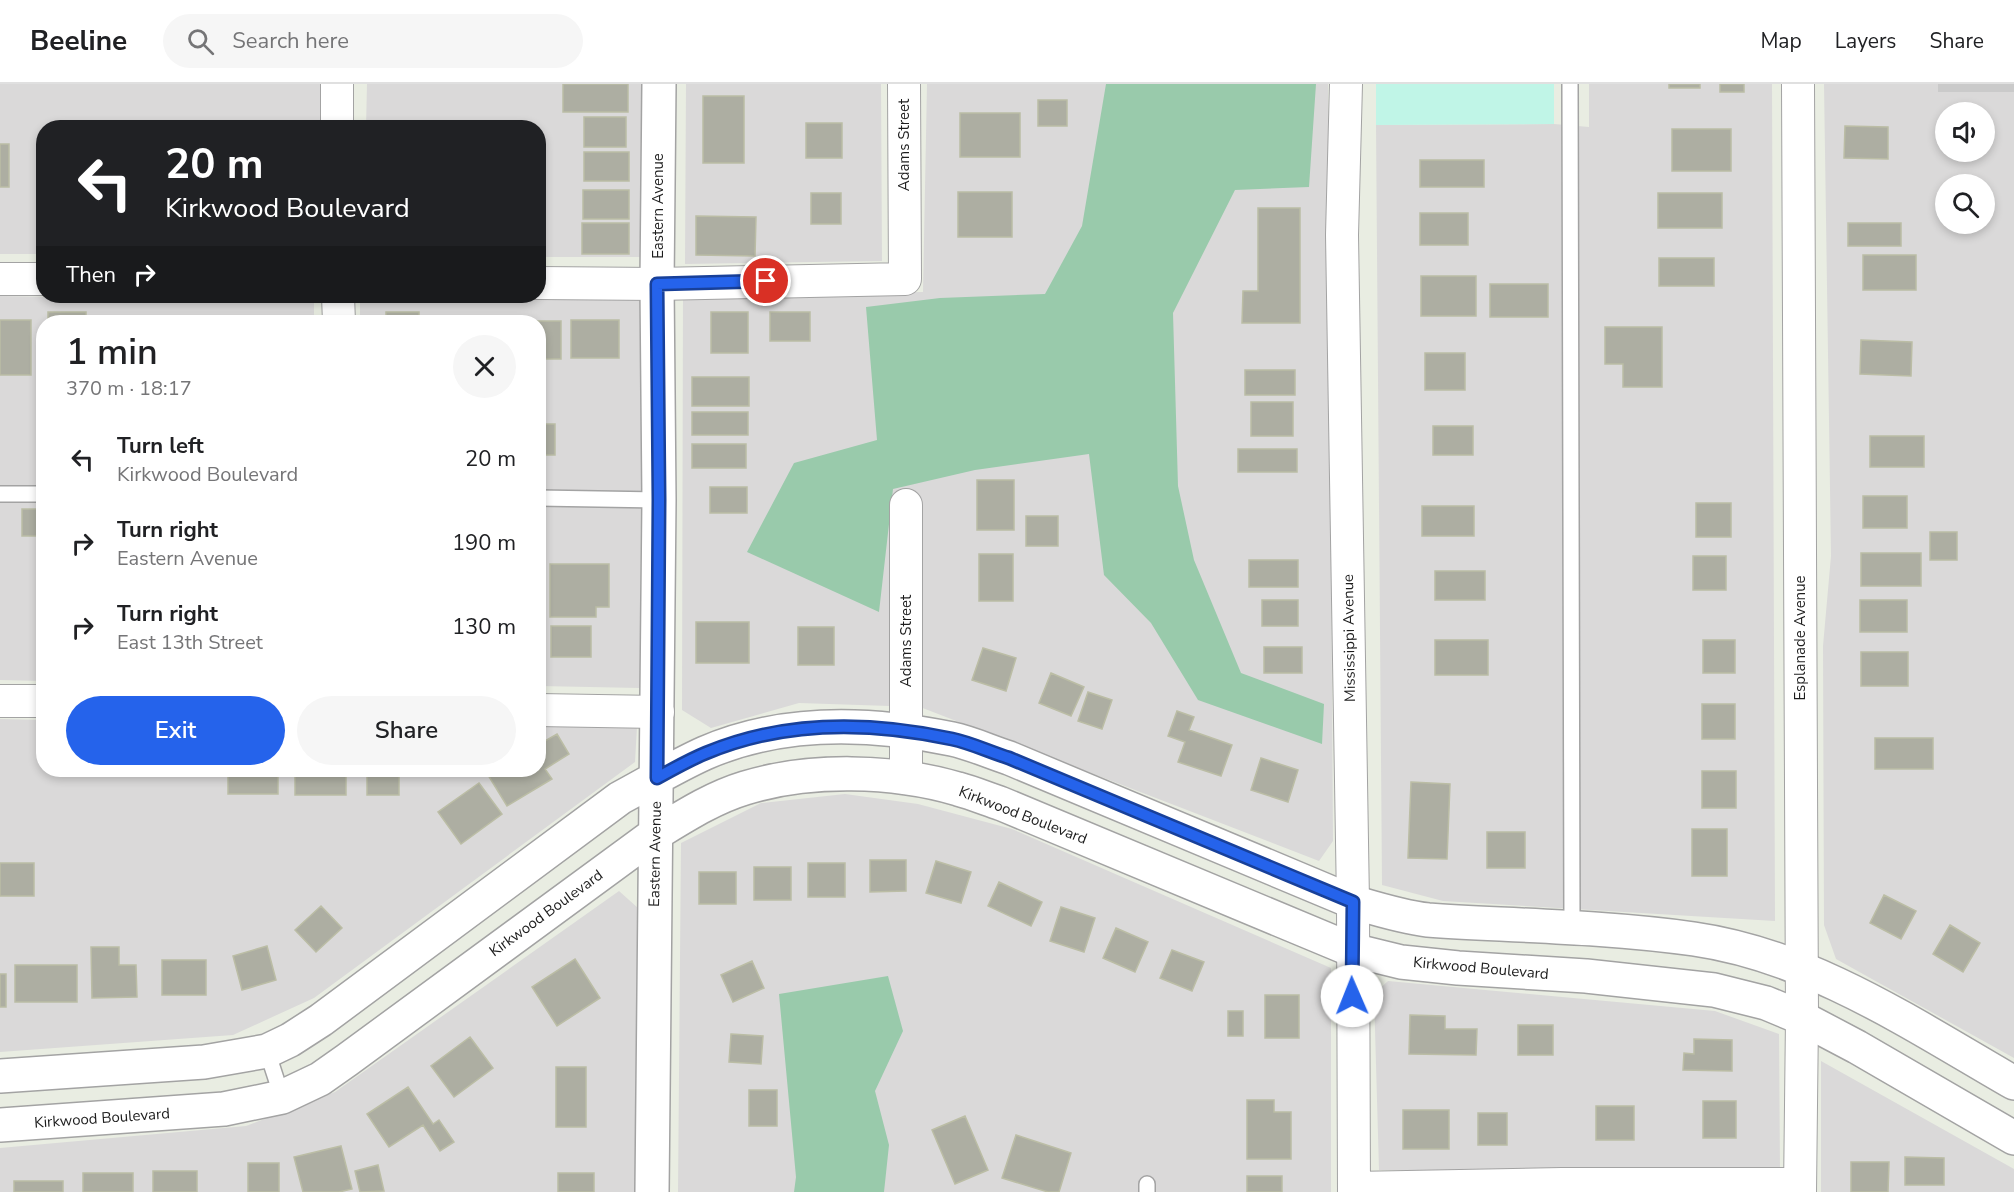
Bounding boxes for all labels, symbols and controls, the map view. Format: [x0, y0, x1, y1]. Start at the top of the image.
search box [163, 14, 583, 68]
text: Beeline [30, 22, 127, 60]
icon: search [184, 25, 217, 58]
text: Search here [232, 26, 349, 56]
text: Map [1760, 27, 1802, 55]
text: Layers [1835, 27, 1896, 55]
text: Share [1929, 27, 1984, 55]
street label: Adams Street [894, 98, 914, 191]
map controls [1935, 102, 1995, 234]
button: sound [1935, 102, 1995, 162]
text: 20 m [165, 136, 264, 193]
icon: left [66, 144, 144, 222]
street label: Eastern Avenue [648, 153, 668, 259]
button: search [1935, 174, 1995, 234]
text: Kirkwood Boulevard [165, 190, 410, 227]
pin [740, 255, 791, 306]
icon: right [128, 258, 161, 291]
text: Then [66, 260, 116, 290]
icon: arrive [749, 264, 782, 297]
text: 1 min [66, 328, 158, 377]
button: close [453, 335, 516, 398]
text: 370 m · 18:17 [66, 375, 192, 402]
text: Turn left [117, 431, 204, 461]
icon: left [66, 443, 99, 476]
text: 20 m [465, 444, 516, 474]
text: Kirkwood Boulevard [117, 461, 298, 488]
text: Turn right [117, 515, 218, 545]
icon: right [66, 527, 99, 560]
text: 190 m [452, 528, 516, 558]
text: Eastern Avenue [117, 545, 258, 572]
street label: Mississippi Avenue [1338, 574, 1360, 702]
street label: Esplanade Avenue [1790, 575, 1810, 701]
street label: Adams Street [896, 594, 916, 687]
text: Turn right [117, 599, 218, 629]
icon: right [66, 611, 99, 644]
text: 130 m [452, 612, 516, 642]
text: East 13th Street [117, 629, 263, 656]
button: Exit [66, 696, 285, 765]
button: Share [297, 696, 516, 765]
street label: Kirkwood Boulevard [956, 781, 1090, 849]
street label: Eastern Avenue [644, 801, 666, 907]
street label: Kirkwood Boulevard [485, 865, 607, 961]
street label: Kirkwood Boulevard [1412, 952, 1550, 984]
position arrow [1320, 964, 1384, 1028]
street label: Kirkwood Boulevard [33, 1103, 171, 1133]

